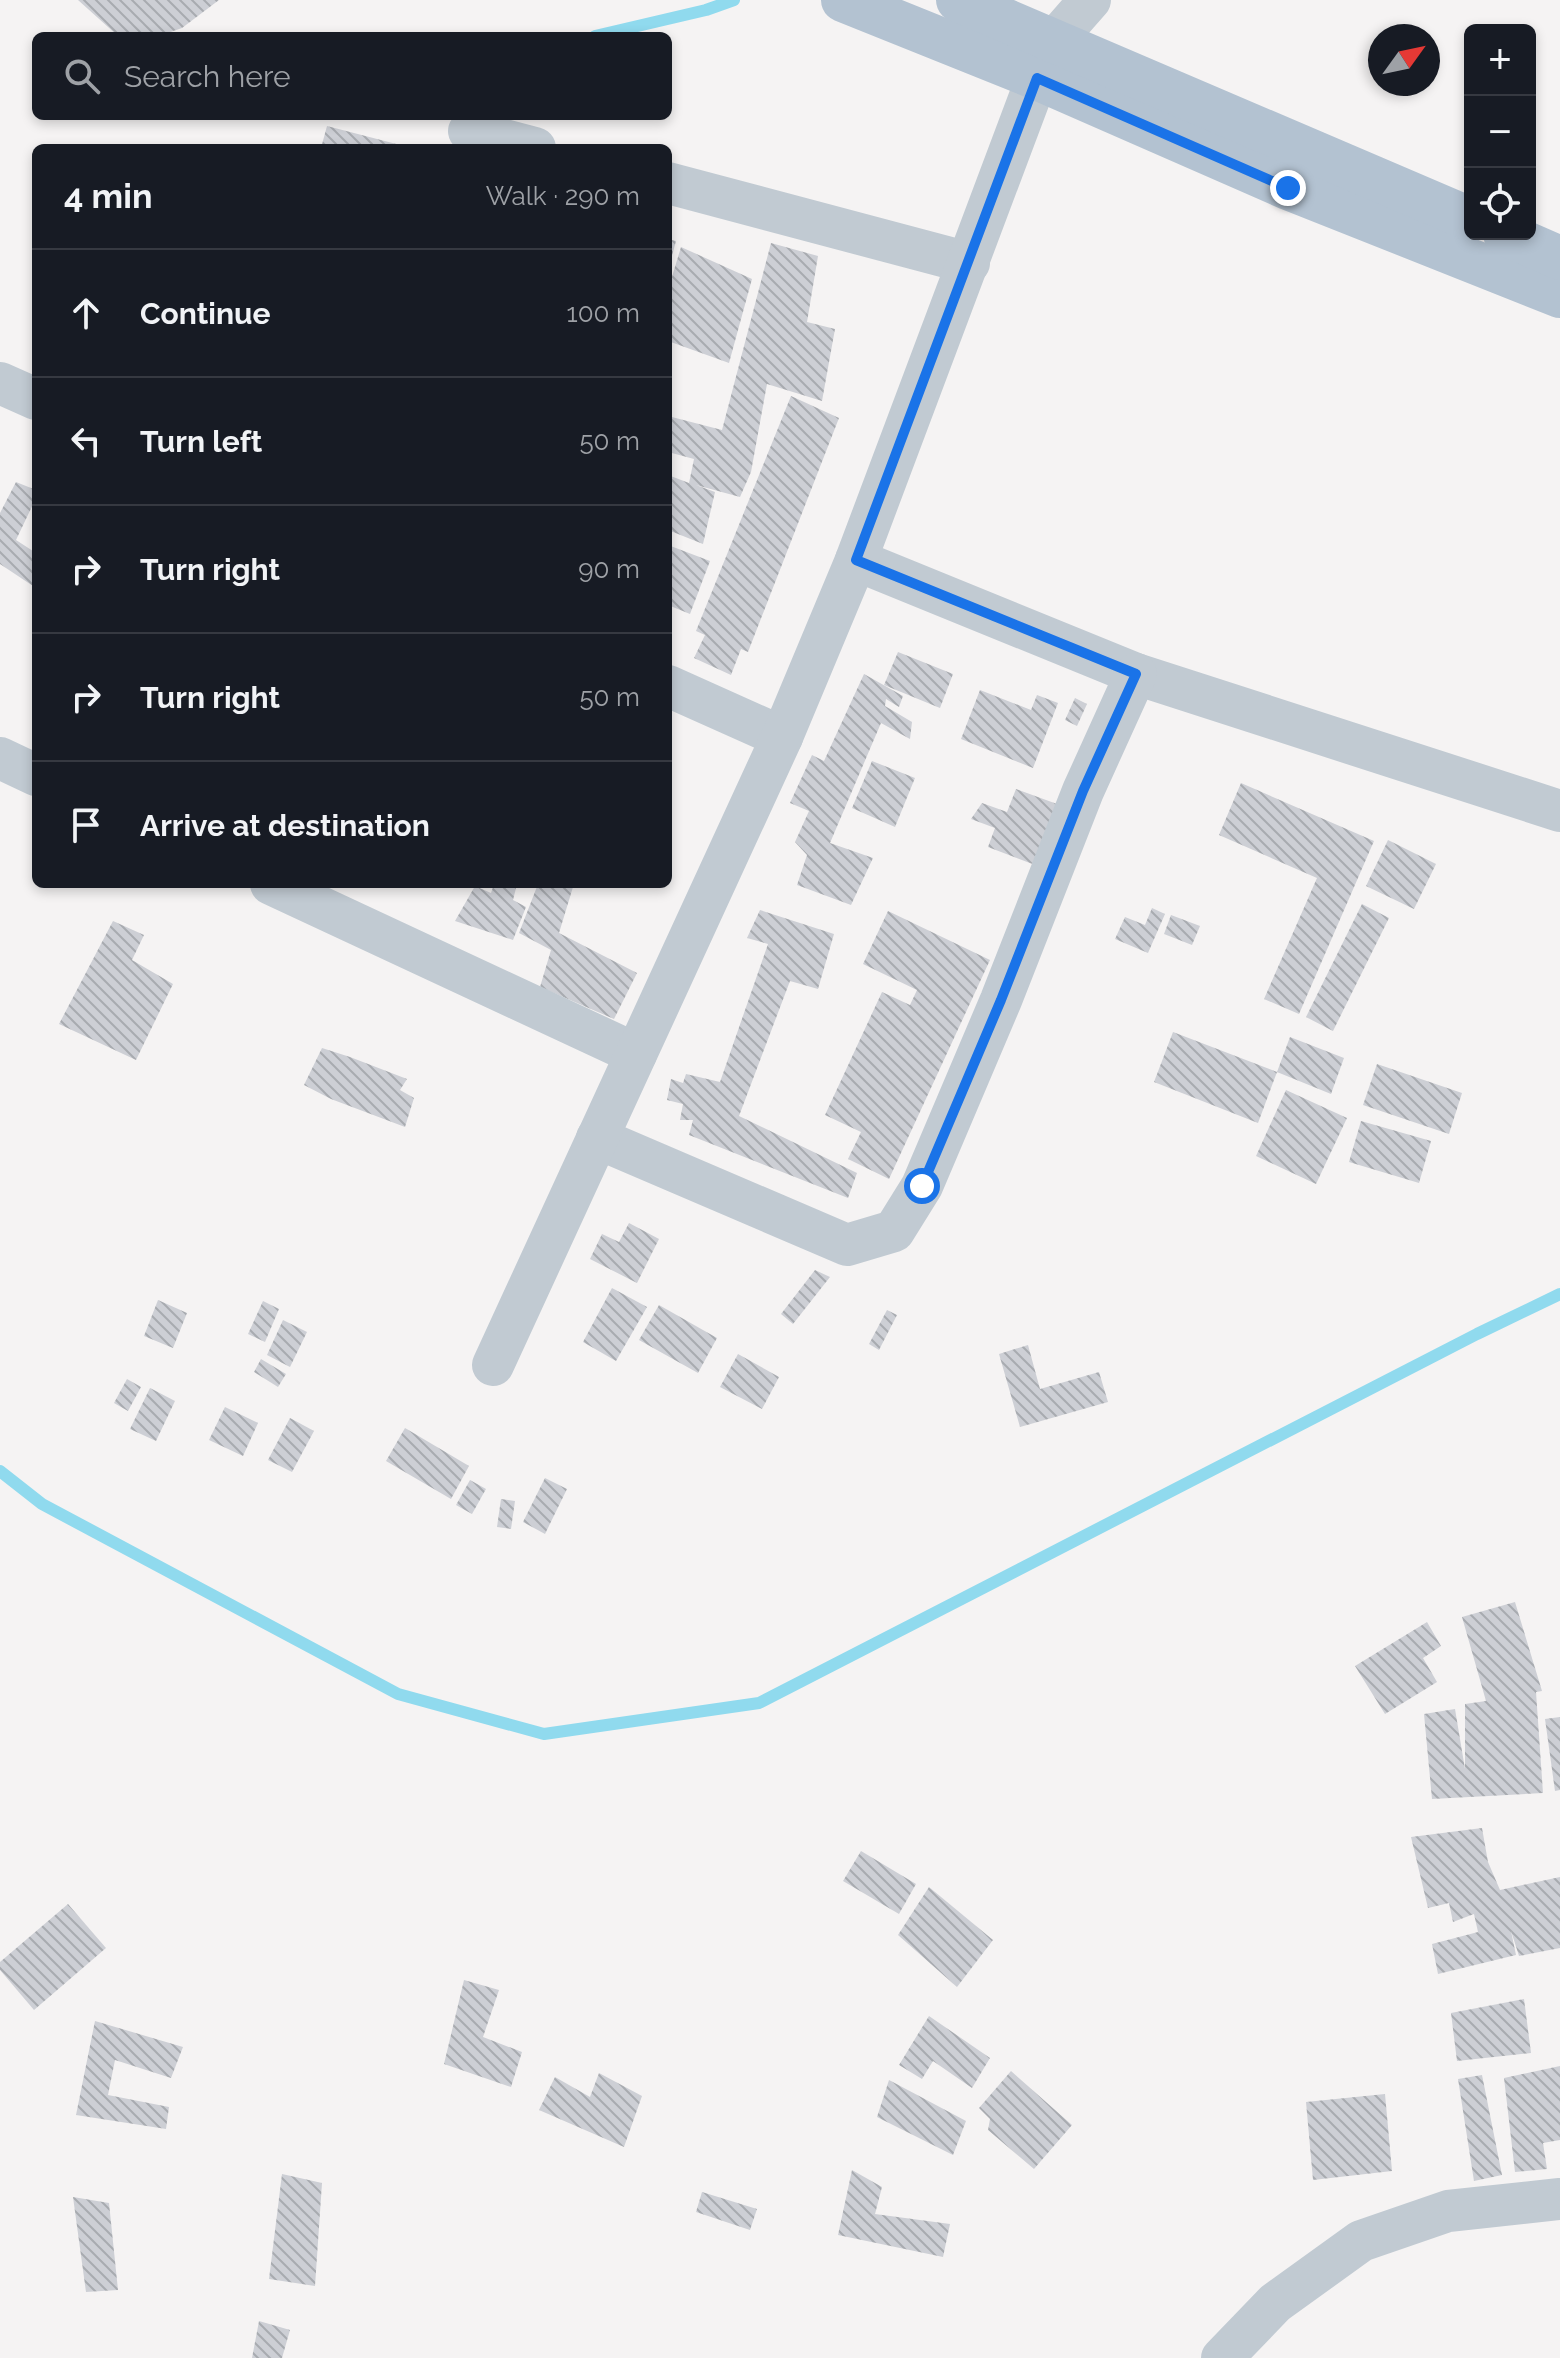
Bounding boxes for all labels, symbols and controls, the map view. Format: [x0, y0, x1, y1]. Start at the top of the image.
north arrow [1368, 24, 1440, 96]
map controls [1464, 24, 1536, 240]
button: + [1464, 24, 1536, 96]
search box [32, 32, 672, 120]
icon: search [60, 54, 104, 98]
text: Search here [124, 59, 291, 94]
button: − [1464, 96, 1536, 168]
button: locate [1464, 168, 1536, 240]
route end [1270, 170, 1306, 206]
text: 4 min [64, 176, 152, 216]
text: Walk · 290 m [486, 181, 640, 211]
icon: ahead [64, 291, 108, 335]
text: Continue [140, 296, 271, 331]
text: 100 m [567, 298, 640, 328]
icon: left [64, 419, 108, 463]
text: Turn left [140, 424, 262, 459]
text: 50 m [579, 426, 640, 456]
icon: right [64, 547, 108, 591]
text: Turn right [140, 552, 280, 587]
text: 90 m [578, 554, 640, 584]
icon: right [64, 675, 108, 719]
text: Turn right [140, 680, 280, 715]
text: 50 m [579, 682, 640, 712]
icon: arrive [64, 803, 108, 847]
text: Arrive at destination [140, 808, 430, 843]
route start [904, 1168, 940, 1204]

